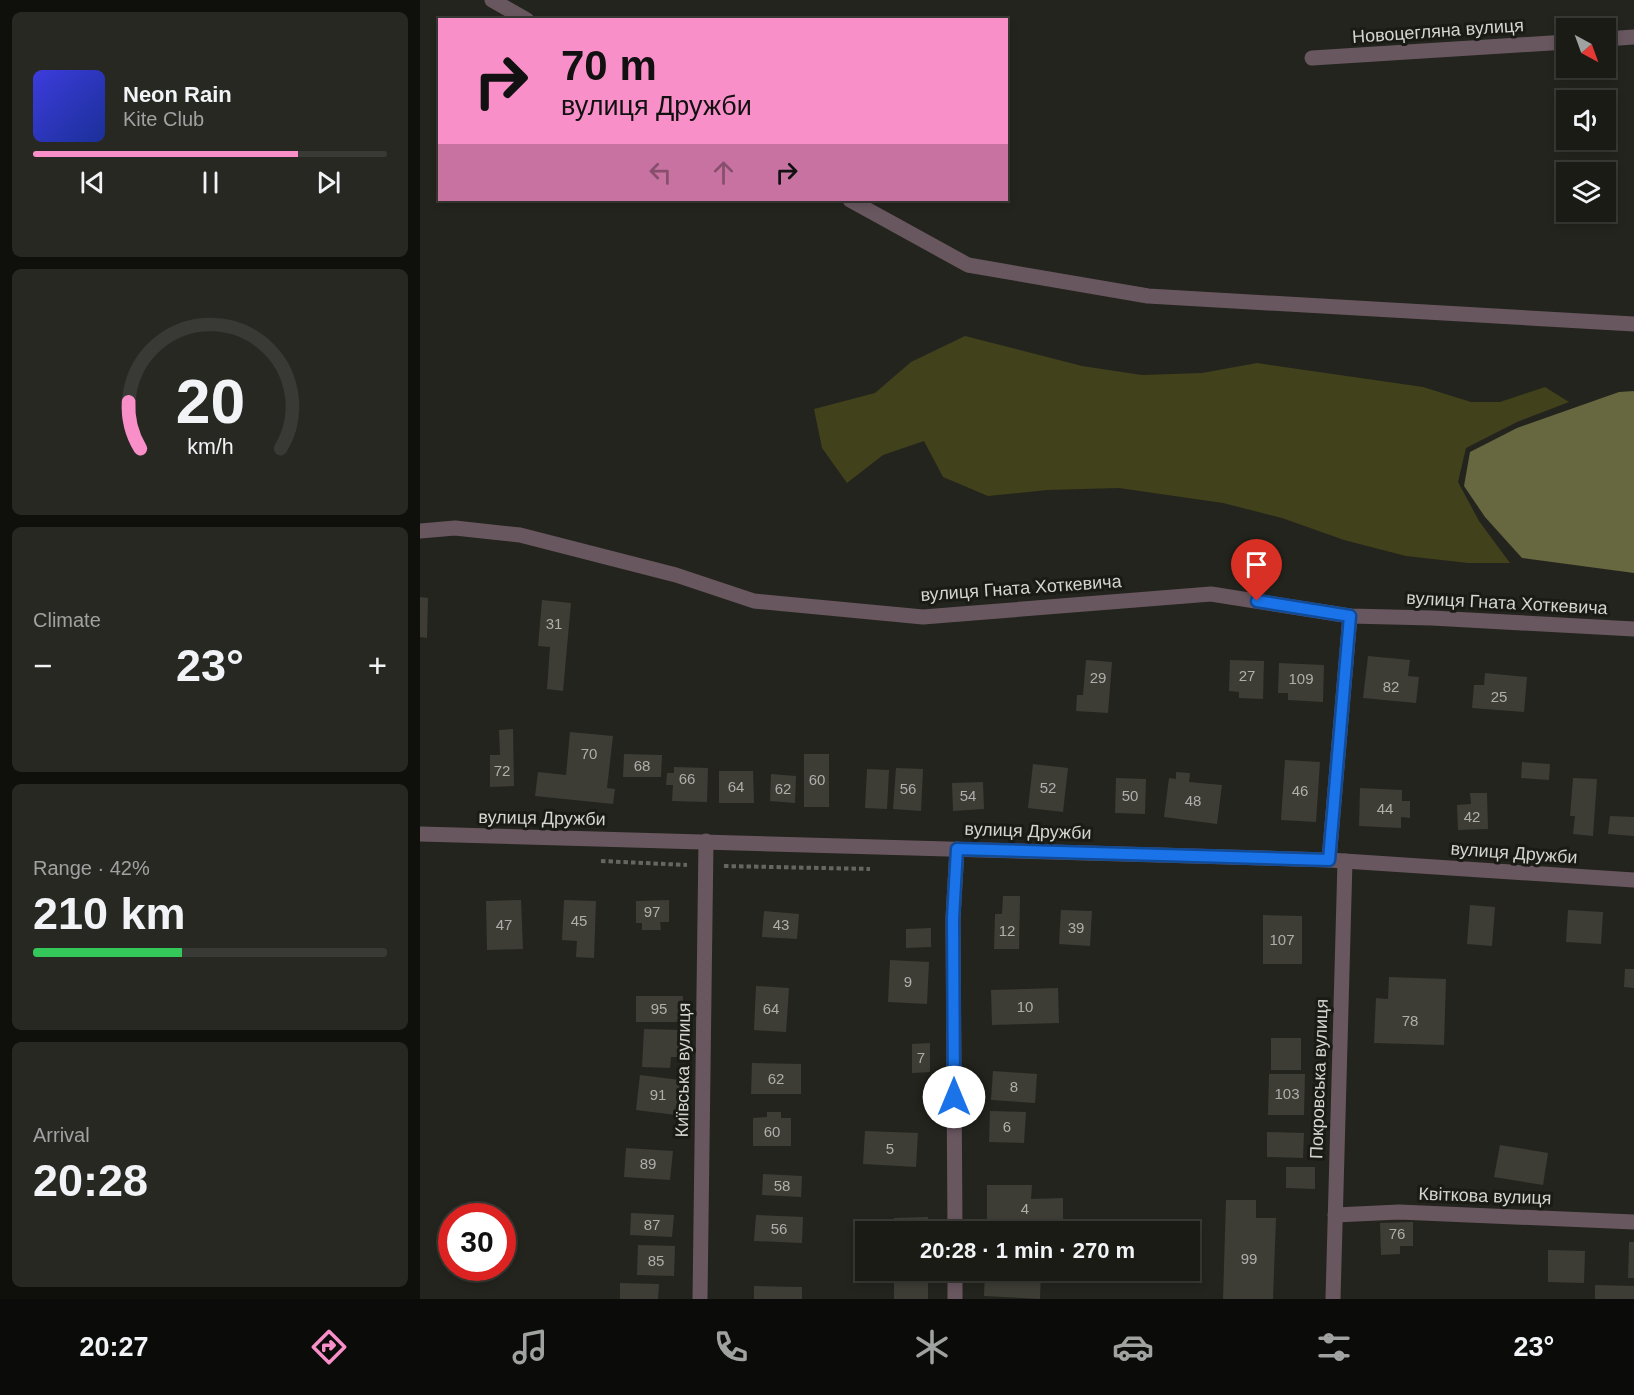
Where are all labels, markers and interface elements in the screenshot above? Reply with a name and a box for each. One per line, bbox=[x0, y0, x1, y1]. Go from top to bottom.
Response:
street label: Новоцегляна вулиця bbox=[1351, 15, 1525, 47]
north arrow bbox=[1556, 18, 1616, 78]
map controls bbox=[1556, 18, 1616, 222]
icon: right bbox=[462, 42, 540, 120]
text: 70 m bbox=[561, 42, 657, 89]
text: Neon Rain bbox=[123, 82, 232, 107]
button: sound bbox=[1556, 90, 1616, 150]
text: вулиця Дружби bbox=[561, 91, 752, 121]
text: Kite Club bbox=[123, 108, 204, 130]
icon: left bbox=[644, 156, 677, 189]
icon: ahead bbox=[707, 156, 740, 189]
icon: right bbox=[770, 156, 803, 189]
button: layers bbox=[1556, 162, 1616, 222]
icon: previous bbox=[76, 166, 109, 199]
icon: pause bbox=[194, 166, 227, 199]
icon: next bbox=[312, 166, 345, 199]
text: 20 bbox=[175, 367, 245, 436]
text: km/h bbox=[187, 436, 233, 460]
pin bbox=[1231, 539, 1282, 601]
icon: arrive bbox=[1240, 548, 1273, 581]
street label: вулиця Гната Хоткевича bbox=[920, 571, 1123, 605]
street label: вулиця Гната Хоткевича bbox=[1406, 588, 1609, 618]
text: Climate bbox=[33, 609, 101, 631]
house number: 31 bbox=[546, 615, 562, 632]
text: 23° bbox=[176, 640, 244, 691]
text: − bbox=[33, 647, 52, 684]
text: + bbox=[368, 647, 387, 684]
house number: 27 bbox=[1239, 667, 1255, 684]
house number: 29 bbox=[1090, 669, 1106, 686]
house number: 109 bbox=[1288, 670, 1314, 687]
house number: 82 bbox=[1383, 678, 1399, 695]
house number: 25 bbox=[1491, 688, 1507, 705]
house number: 70 bbox=[581, 745, 597, 762]
house number: 68 bbox=[634, 757, 650, 774]
house number: 72 bbox=[494, 762, 510, 779]
house number: 66 bbox=[679, 770, 695, 787]
house number: 60 bbox=[809, 771, 825, 788]
house number: 64 bbox=[728, 778, 744, 795]
house number: 52 bbox=[1040, 779, 1056, 796]
house number: 62 bbox=[775, 780, 791, 797]
house number: 56 bbox=[900, 780, 916, 797]
house number: 46 bbox=[1292, 782, 1308, 799]
house number: 54 bbox=[960, 787, 976, 804]
house number: 50 bbox=[1122, 787, 1138, 804]
house number: 48 bbox=[1185, 792, 1201, 809]
house number: 44 bbox=[1377, 800, 1393, 817]
street label: вулиця Дружби bbox=[478, 807, 606, 829]
house number: 42 bbox=[1464, 808, 1480, 825]
street label: вулиця Дружби bbox=[964, 819, 1092, 843]
street label: вулиця Дружби bbox=[1450, 839, 1578, 867]
text: Range · 42% bbox=[33, 857, 150, 879]
text: 210 km bbox=[33, 888, 186, 939]
house number: 97 bbox=[644, 903, 660, 920]
house number: 45 bbox=[571, 912, 587, 929]
house number: 47 bbox=[496, 916, 512, 933]
house number: 43 bbox=[773, 916, 789, 933]
house number: 39 bbox=[1068, 919, 1084, 936]
house number: 12 bbox=[999, 922, 1015, 939]
house number: 107 bbox=[1269, 931, 1295, 948]
house number: 9 bbox=[904, 973, 912, 990]
house number: 10 bbox=[1017, 998, 1033, 1015]
street label: Покровська вулиця bbox=[1306, 999, 1332, 1159]
house number: 95 bbox=[651, 1000, 667, 1017]
house number: 64 bbox=[763, 1000, 779, 1017]
street label: Київська вулиця bbox=[672, 1002, 694, 1138]
house number: 78 bbox=[1402, 1012, 1418, 1029]
house number: 7 bbox=[917, 1049, 925, 1066]
position arrow bbox=[922, 1065, 986, 1129]
house number: 62 bbox=[768, 1070, 784, 1087]
house number: 8 bbox=[1010, 1078, 1018, 1095]
house number: 103 bbox=[1274, 1085, 1300, 1102]
house number: 91 bbox=[650, 1086, 666, 1103]
house number: 6 bbox=[1003, 1118, 1011, 1135]
house number: 60 bbox=[764, 1123, 780, 1140]
text: Arrival bbox=[33, 1124, 90, 1146]
house number: 5 bbox=[886, 1140, 894, 1157]
text: 20:28 bbox=[33, 1155, 148, 1206]
house number: 89 bbox=[640, 1155, 656, 1172]
house number: 58 bbox=[774, 1177, 790, 1194]
street label: Квіткова вулиця bbox=[1418, 1184, 1552, 1208]
house number: 4 bbox=[1021, 1200, 1029, 1217]
speed limit sign: 30 bbox=[438, 1203, 516, 1281]
house number: 87 bbox=[644, 1216, 660, 1233]
house number: 56 bbox=[771, 1220, 787, 1237]
house number: 76 bbox=[1389, 1225, 1405, 1242]
text: 20:28 · 1 min · 270 m bbox=[920, 1238, 1135, 1263]
house number: 99 bbox=[1241, 1250, 1257, 1267]
house number: 85 bbox=[648, 1252, 664, 1269]
icon: directions bbox=[308, 1326, 350, 1368]
icon: music bbox=[509, 1326, 551, 1368]
icon: phone bbox=[710, 1326, 752, 1368]
icon: climate bbox=[911, 1326, 953, 1368]
icon: car bbox=[1112, 1326, 1154, 1368]
icon: filters bbox=[1313, 1326, 1355, 1368]
text: 20:27 bbox=[80, 1332, 149, 1362]
text: 23° bbox=[1514, 1332, 1554, 1362]

